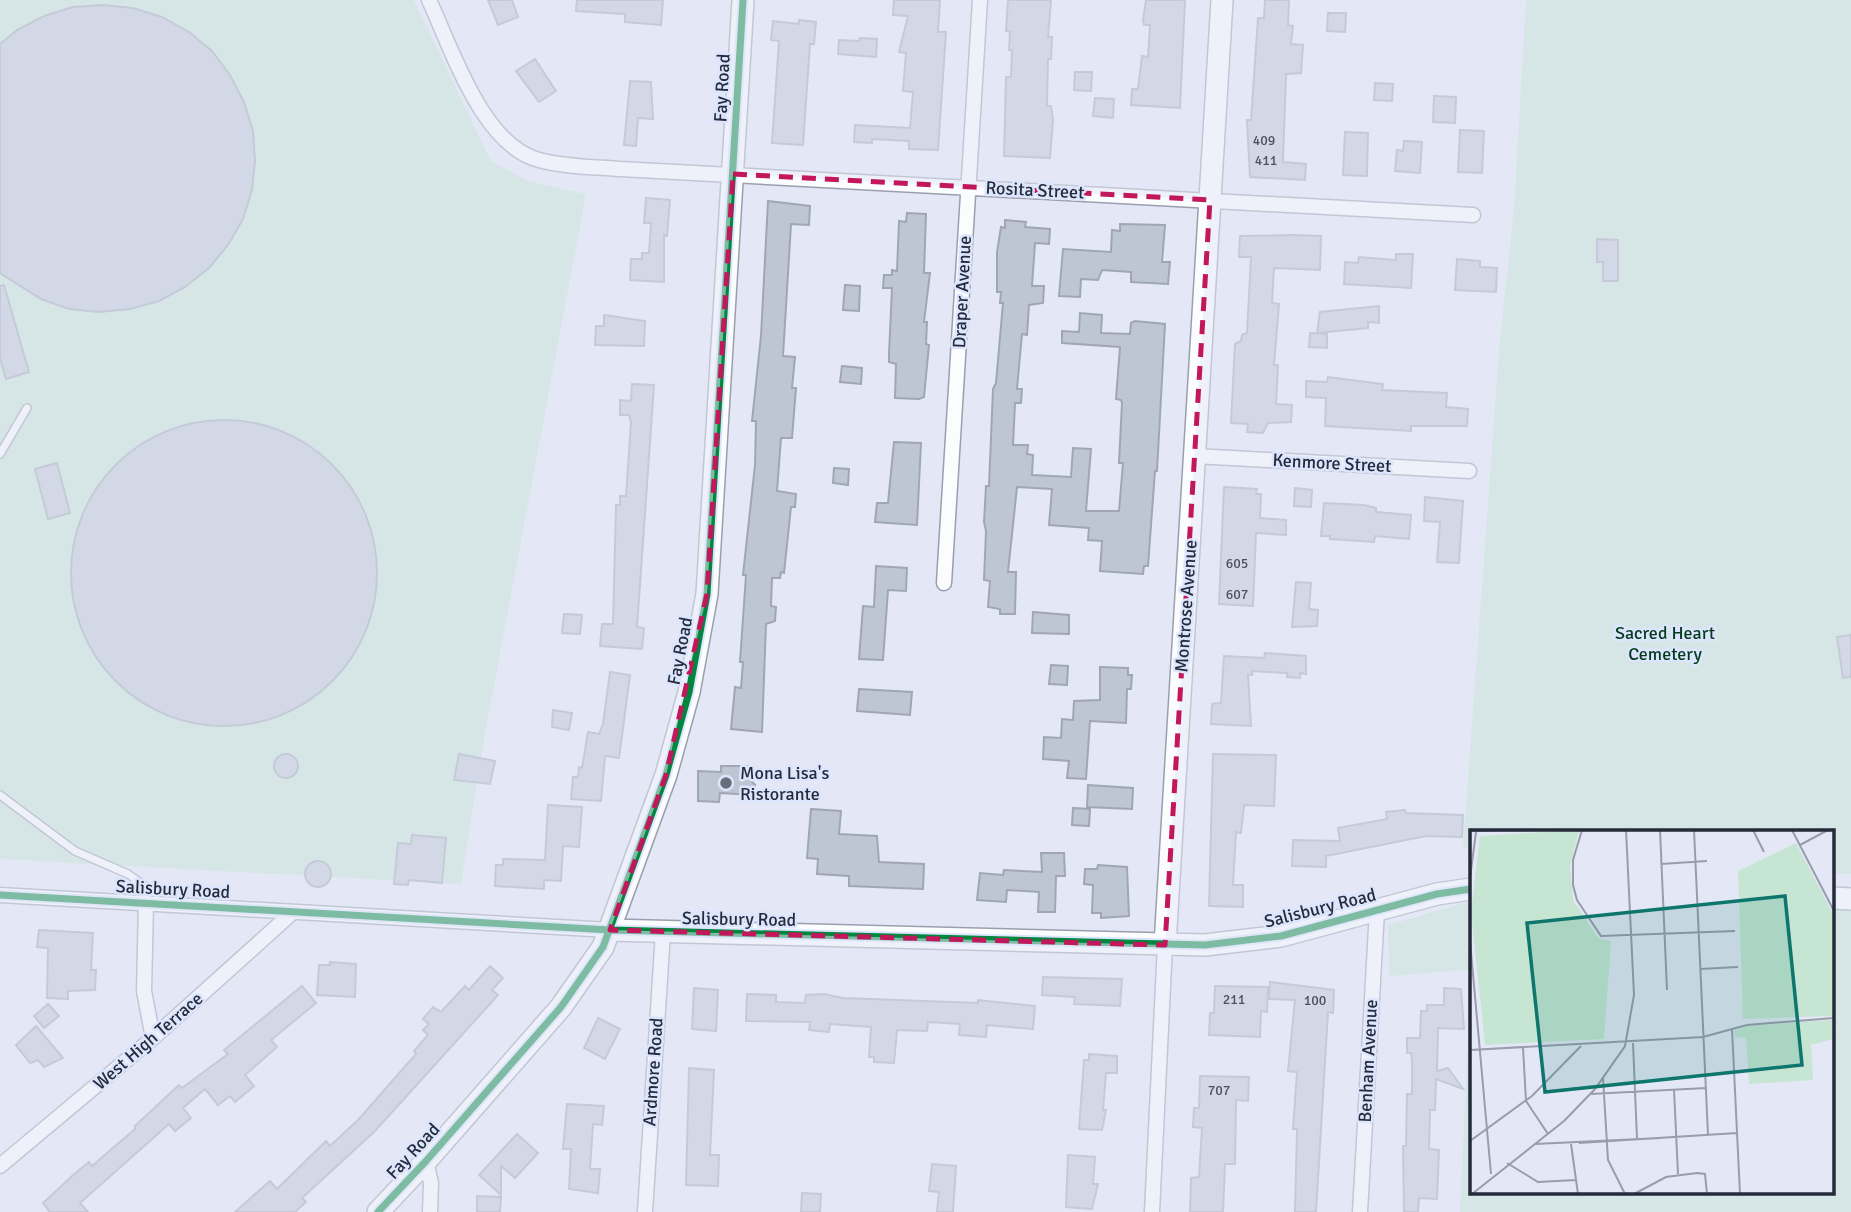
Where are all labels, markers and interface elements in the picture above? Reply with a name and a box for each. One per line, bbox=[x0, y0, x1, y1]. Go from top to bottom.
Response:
street label: Fay Road bbox=[709, 53, 735, 123]
house number: 409 bbox=[1253, 132, 1275, 149]
house number: 411 bbox=[1255, 152, 1277, 169]
street label: Rosita Street bbox=[985, 176, 1085, 204]
street label: Draper Avenue bbox=[948, 235, 976, 349]
street label: Kenmore Street bbox=[1272, 449, 1392, 477]
street label: Montrose Avenue bbox=[1170, 539, 1202, 673]
house number: 605 bbox=[1226, 555, 1248, 572]
house number: 607 bbox=[1226, 586, 1248, 603]
street label: Fay Road bbox=[663, 615, 697, 687]
park label: Sacred Heart Cemetery bbox=[1615, 622, 1715, 665]
place label: Mona Lisa's Ristorante bbox=[740, 762, 829, 805]
marker: Mona Lisa's Ristorante bbox=[718, 775, 734, 791]
inset map bbox=[1470, 830, 1834, 1194]
street label: Salisbury Road bbox=[115, 875, 231, 903]
street label: Salisbury Road bbox=[1262, 883, 1378, 933]
street label: Salisbury Road bbox=[682, 907, 796, 931]
street label: West High Terrace bbox=[89, 987, 207, 1095]
house number: 211 bbox=[1223, 991, 1245, 1008]
house number: 100 bbox=[1304, 992, 1326, 1009]
street label: Benham Avenue bbox=[1354, 999, 1382, 1123]
street label: Ardmore Road bbox=[638, 1017, 668, 1127]
house number: 707 bbox=[1208, 1082, 1230, 1099]
street label: Fay Road bbox=[382, 1118, 444, 1184]

